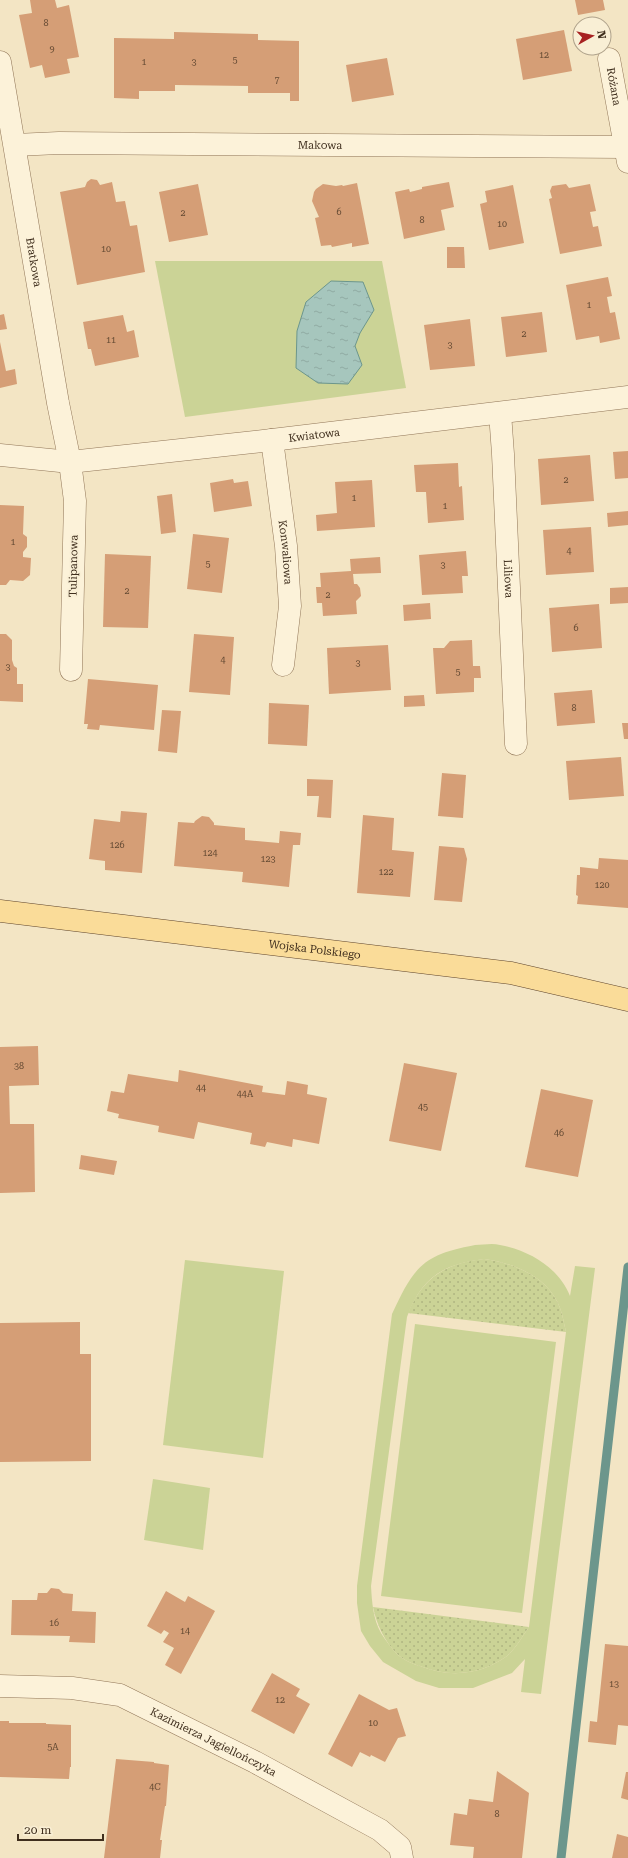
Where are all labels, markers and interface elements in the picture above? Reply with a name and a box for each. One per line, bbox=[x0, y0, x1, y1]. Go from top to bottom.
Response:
north arrow bbox=[572, 16, 612, 56]
house number: 8 bbox=[43, 18, 49, 28]
text: N bbox=[594, 30, 609, 40]
house number: 9 bbox=[49, 44, 55, 54]
house number: 12 bbox=[539, 50, 549, 60]
house number: 5 bbox=[232, 55, 238, 65]
house number: 1 bbox=[141, 57, 147, 67]
house number: 3 bbox=[191, 57, 197, 67]
street label: Różana bbox=[604, 67, 623, 107]
house number: 7 bbox=[274, 75, 280, 85]
street label: Makowa bbox=[298, 139, 342, 152]
house number: 6 bbox=[336, 207, 342, 217]
house number: 2 bbox=[180, 208, 186, 218]
house number: 8 bbox=[419, 215, 425, 225]
house number: 10 bbox=[497, 219, 507, 229]
street label: Bratkowa bbox=[23, 237, 44, 288]
house number: 10 bbox=[101, 244, 111, 254]
house number: 1 bbox=[586, 300, 592, 310]
house number: 2 bbox=[521, 329, 527, 339]
house number: 11 bbox=[106, 335, 116, 345]
house number: 3 bbox=[447, 340, 453, 350]
street label: Kwiatowa bbox=[288, 426, 341, 445]
house number: 2 bbox=[563, 475, 569, 485]
house number: 1 bbox=[351, 493, 357, 503]
house number: 1 bbox=[442, 501, 448, 511]
street label: Konwaliowa bbox=[276, 519, 295, 585]
street label: Tulipanowa bbox=[66, 535, 81, 597]
house number: 1 bbox=[10, 537, 16, 547]
house number: 4 bbox=[566, 546, 572, 556]
house number: 5 bbox=[205, 559, 211, 569]
street label: Liliowa bbox=[501, 559, 515, 598]
house number: 3 bbox=[440, 560, 446, 570]
house number: 2 bbox=[124, 586, 130, 596]
house number: 2 bbox=[325, 590, 331, 600]
house number: 6 bbox=[573, 623, 579, 633]
house number: 4 bbox=[220, 655, 226, 665]
house number: 3 bbox=[355, 658, 361, 668]
house number: 3 bbox=[5, 662, 11, 672]
house number: 5 bbox=[455, 667, 461, 677]
house number: 8 bbox=[571, 703, 577, 713]
house number: 126 bbox=[109, 840, 125, 850]
house number: 124 bbox=[202, 848, 218, 858]
house number: 123 bbox=[260, 854, 276, 864]
house number: 122 bbox=[378, 867, 394, 877]
house number: 120 bbox=[594, 880, 610, 890]
street label: Wojska Polskiego bbox=[268, 938, 362, 962]
house number: 38 bbox=[14, 1061, 24, 1071]
house number: 44 bbox=[196, 1083, 206, 1093]
house number: 44A bbox=[237, 1089, 254, 1099]
house number: 45 bbox=[418, 1102, 428, 1112]
house number: 46 bbox=[554, 1128, 564, 1138]
house number: 16 bbox=[49, 1618, 59, 1628]
house number: 14 bbox=[180, 1626, 190, 1636]
house number: 13 bbox=[609, 1679, 619, 1689]
house number: 12 bbox=[275, 1695, 285, 1705]
street label: Kazimierza Jagiellończyka bbox=[148, 1705, 278, 1779]
house number: 10 bbox=[368, 1718, 378, 1728]
house number: 5A bbox=[47, 1742, 59, 1752]
house number: 4C bbox=[149, 1782, 161, 1792]
house number: 8 bbox=[494, 1809, 500, 1819]
scale bar bbox=[18, 1816, 103, 1842]
text: 20 m bbox=[24, 1823, 51, 1837]

